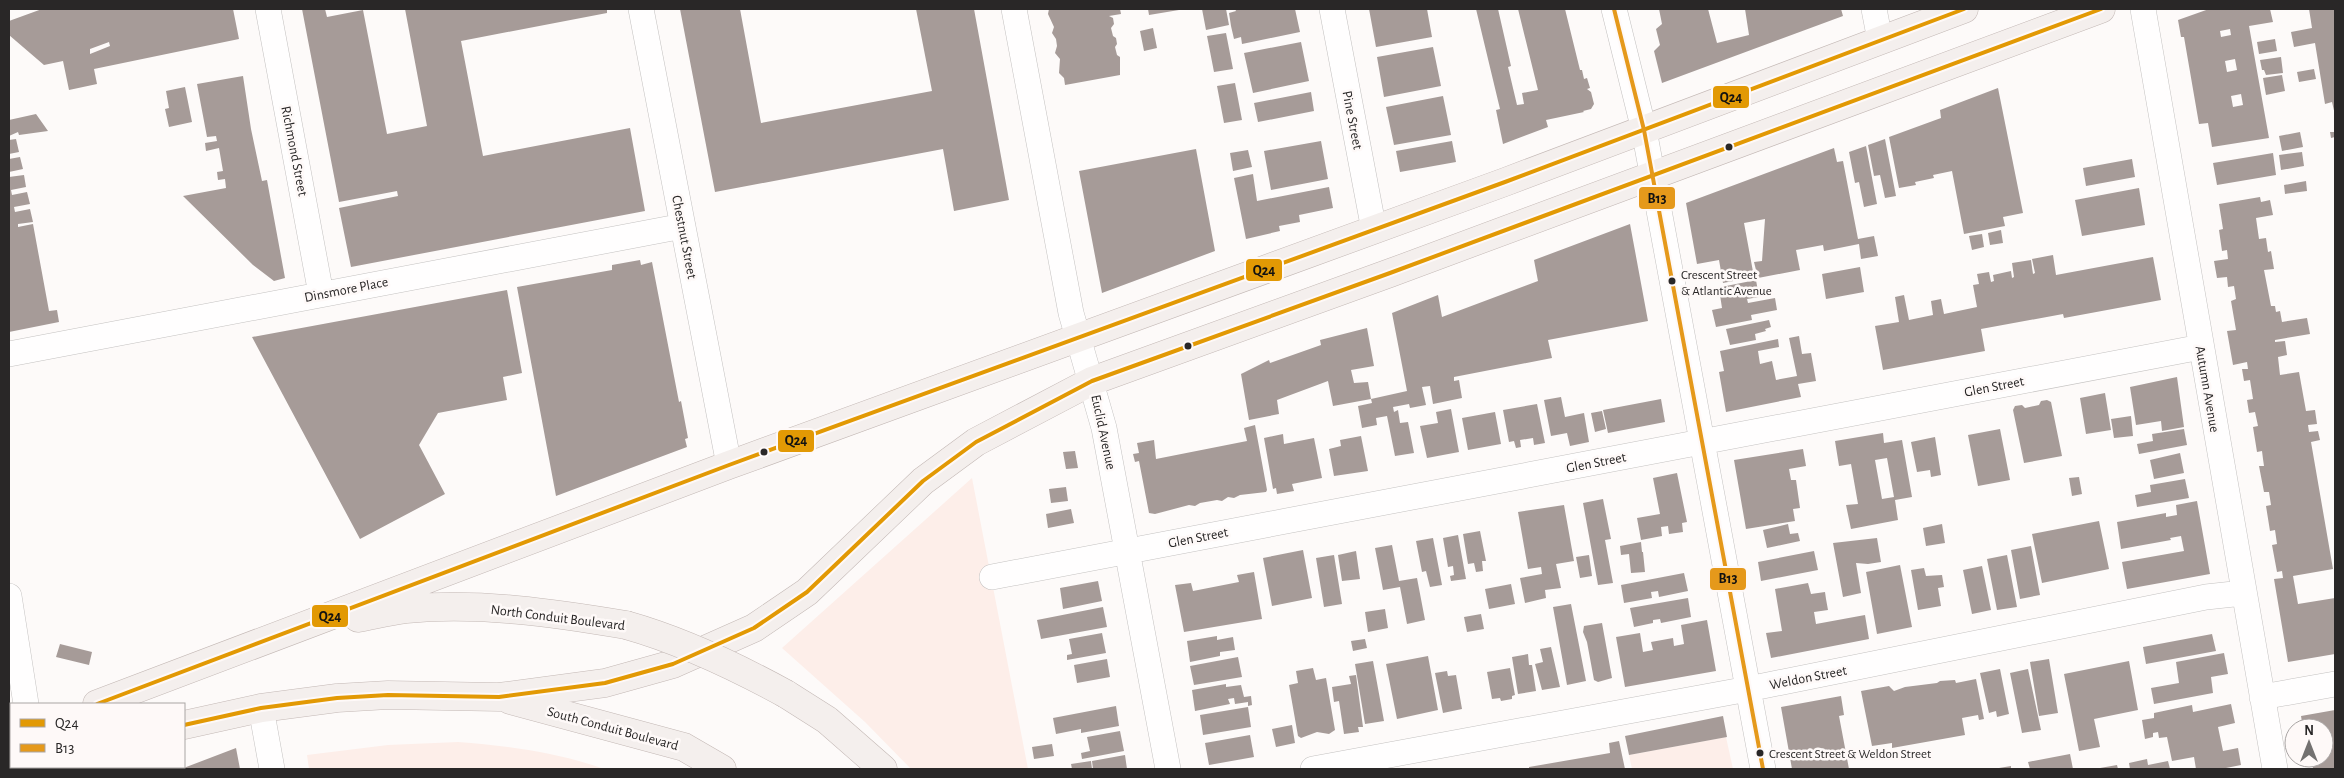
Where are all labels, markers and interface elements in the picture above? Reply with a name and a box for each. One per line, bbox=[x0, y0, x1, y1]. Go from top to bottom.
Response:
line badge: Q24 bbox=[1712, 85, 1750, 109]
street label: Pine Street bbox=[1339, 90, 1365, 151]
text: Q24 bbox=[1720, 91, 1742, 105]
street label: Richmond Street bbox=[278, 105, 310, 198]
unlabelled marker bbox=[1724, 142, 1734, 152]
line badge: B13 bbox=[1638, 186, 1676, 210]
text: B13 bbox=[1647, 192, 1667, 206]
street label: Chestnut Street bbox=[669, 194, 699, 281]
line badge: Q24 bbox=[1245, 258, 1283, 282]
text: Q24 bbox=[1253, 264, 1275, 278]
place label: Crescent Street & Atlantic Avenue bbox=[1681, 269, 1772, 298]
street label: Dinsmore Place bbox=[303, 275, 389, 305]
marker: Crescent Street & Atlantic Avenue bbox=[1667, 276, 1677, 286]
unlabelled marker bbox=[1183, 341, 1193, 351]
street label: Autumn Avenue bbox=[2192, 345, 2222, 434]
street label: Glen Street bbox=[1963, 374, 2026, 400]
street label: Euclid Avenue bbox=[1088, 393, 1118, 471]
line badge: Q24 bbox=[777, 429, 815, 453]
text: Q24 bbox=[785, 434, 807, 448]
unlabelled marker bbox=[759, 447, 769, 457]
street label: Glen Street bbox=[1565, 450, 1628, 476]
street label: Glen Street bbox=[1167, 525, 1230, 551]
line badge: B13 bbox=[1709, 567, 1747, 591]
text: B13 bbox=[1718, 572, 1738, 586]
street label: North Conduit Boulevard bbox=[490, 603, 626, 633]
line badge: Q24 bbox=[311, 604, 349, 628]
text: Q24 bbox=[319, 610, 341, 624]
street label: Weldon Street bbox=[1768, 664, 1848, 692]
legend bbox=[10, 703, 185, 768]
street label: South Conduit Boulevard bbox=[546, 705, 680, 753]
text: Q24 bbox=[55, 716, 79, 731]
north arrow bbox=[2284, 718, 2334, 768]
text: N bbox=[2304, 724, 2314, 738]
text: B13 bbox=[55, 741, 74, 756]
marker: Crescent Street & Weldon Street bbox=[1755, 748, 1765, 758]
place label: Crescent Street & Weldon Street bbox=[1769, 748, 1931, 761]

